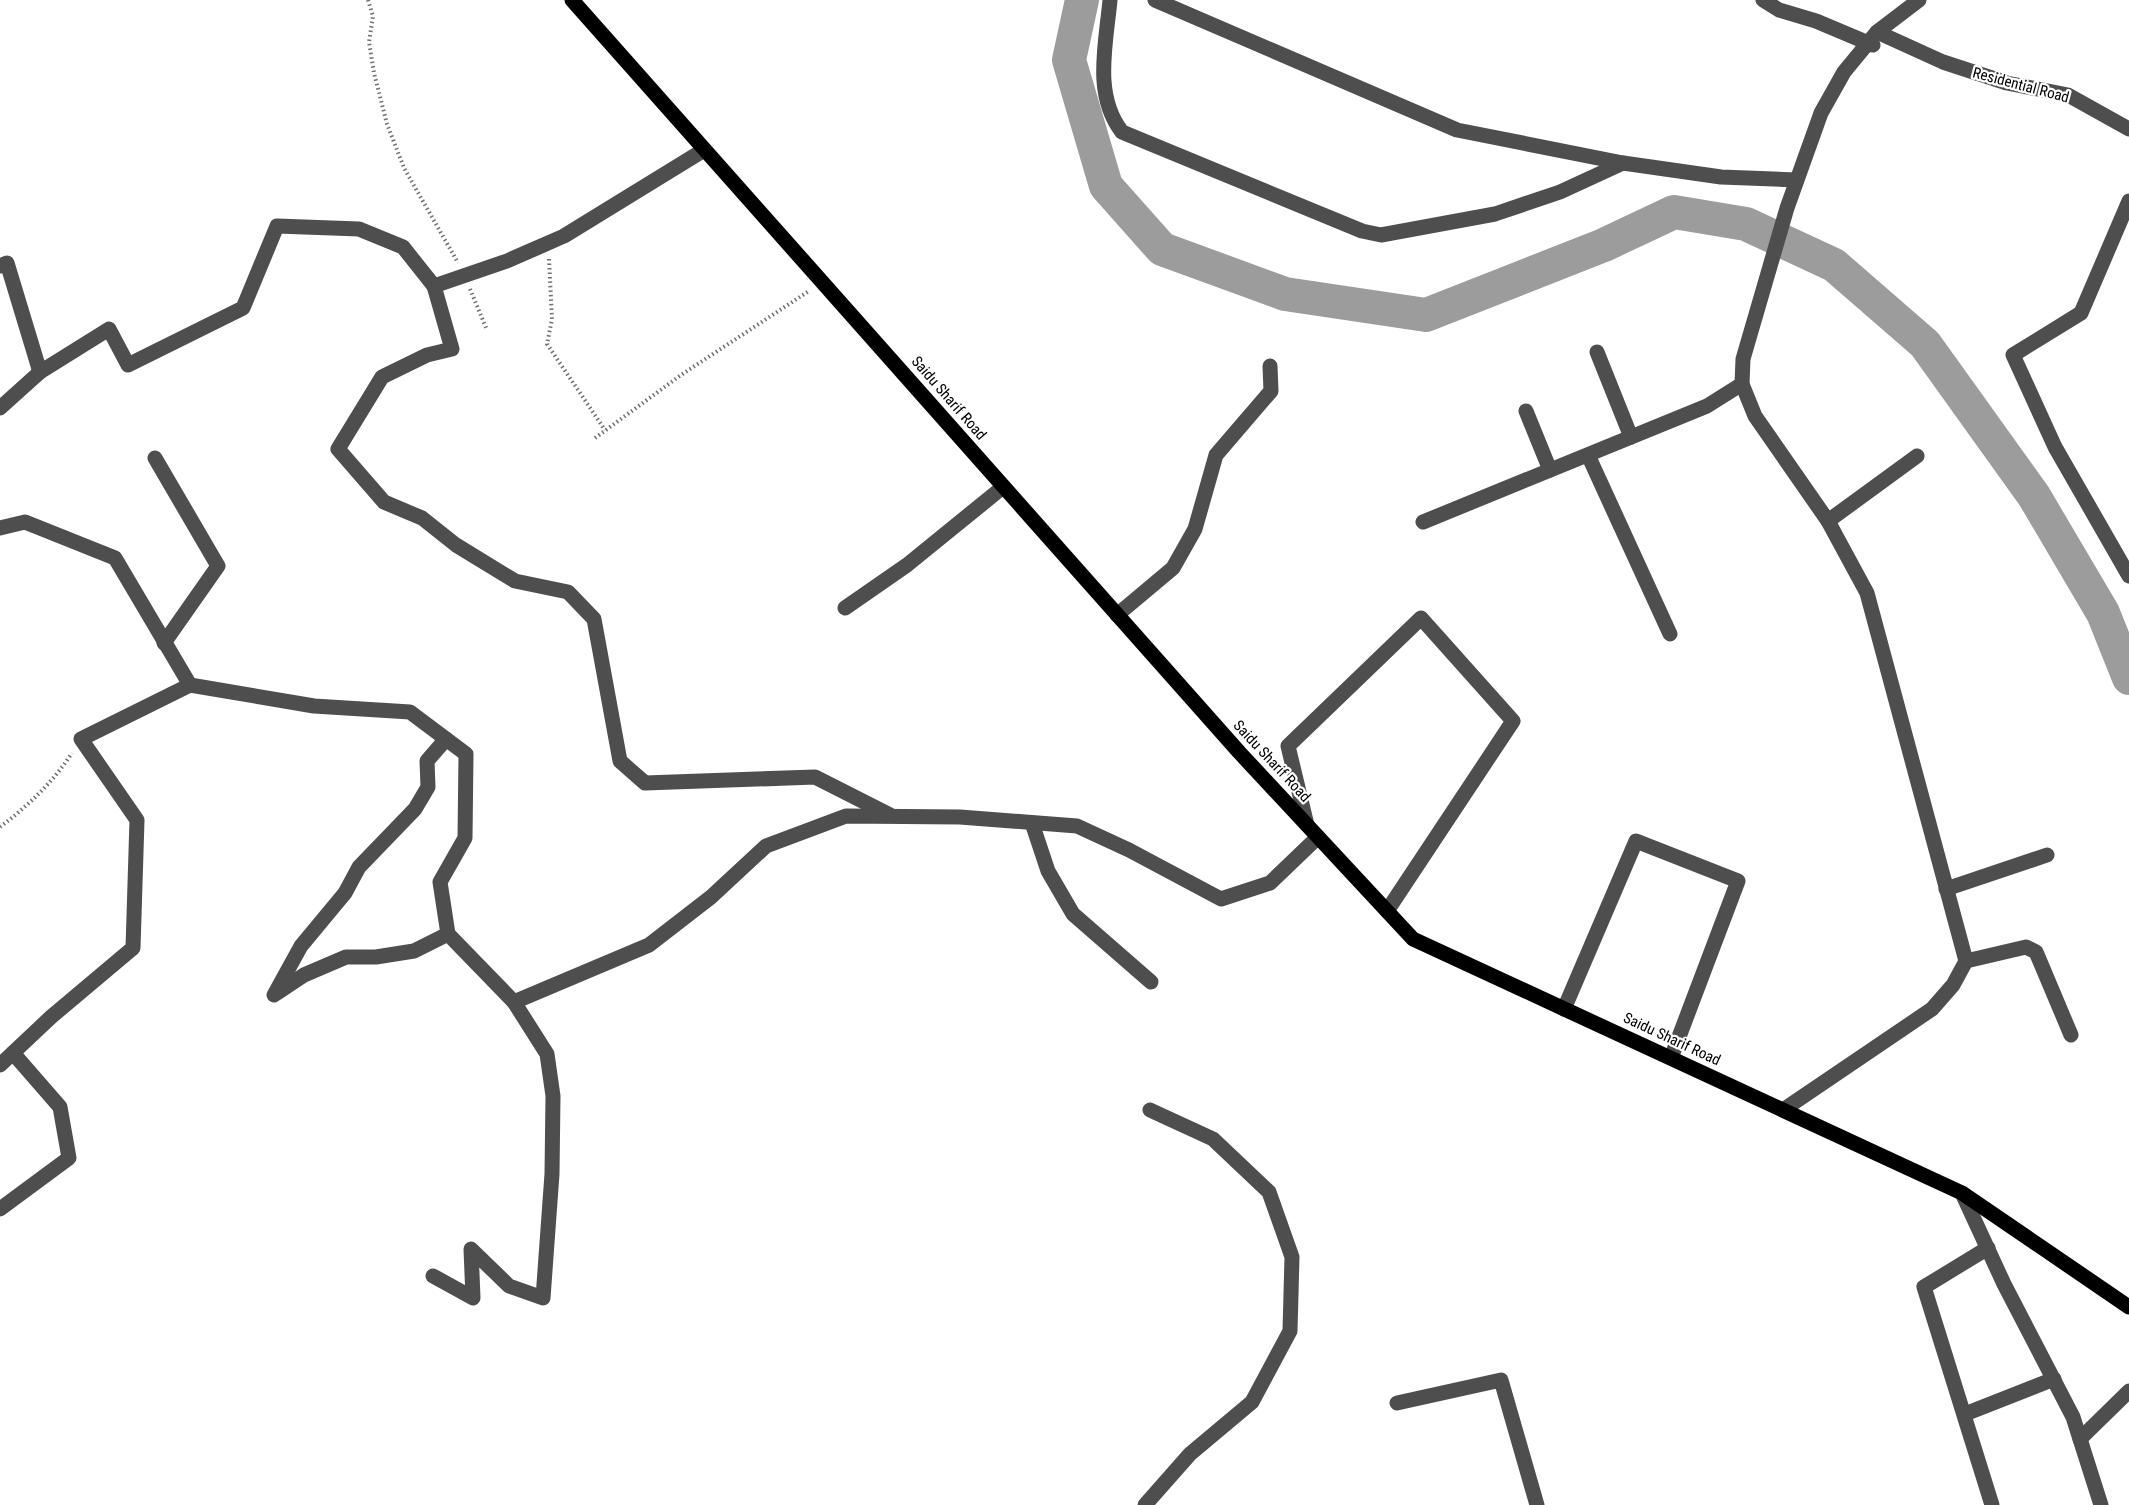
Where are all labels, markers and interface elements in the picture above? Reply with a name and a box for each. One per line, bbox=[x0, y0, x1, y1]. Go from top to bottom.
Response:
street label: Residential Road bbox=[1971, 63, 2071, 107]
street label: Saidu Sharif Road bbox=[908, 352, 990, 444]
street label: Saidu Sharif Road bbox=[1230, 716, 1314, 806]
street label: Saidu Sharif Road bbox=[1621, 1009, 1723, 1069]

